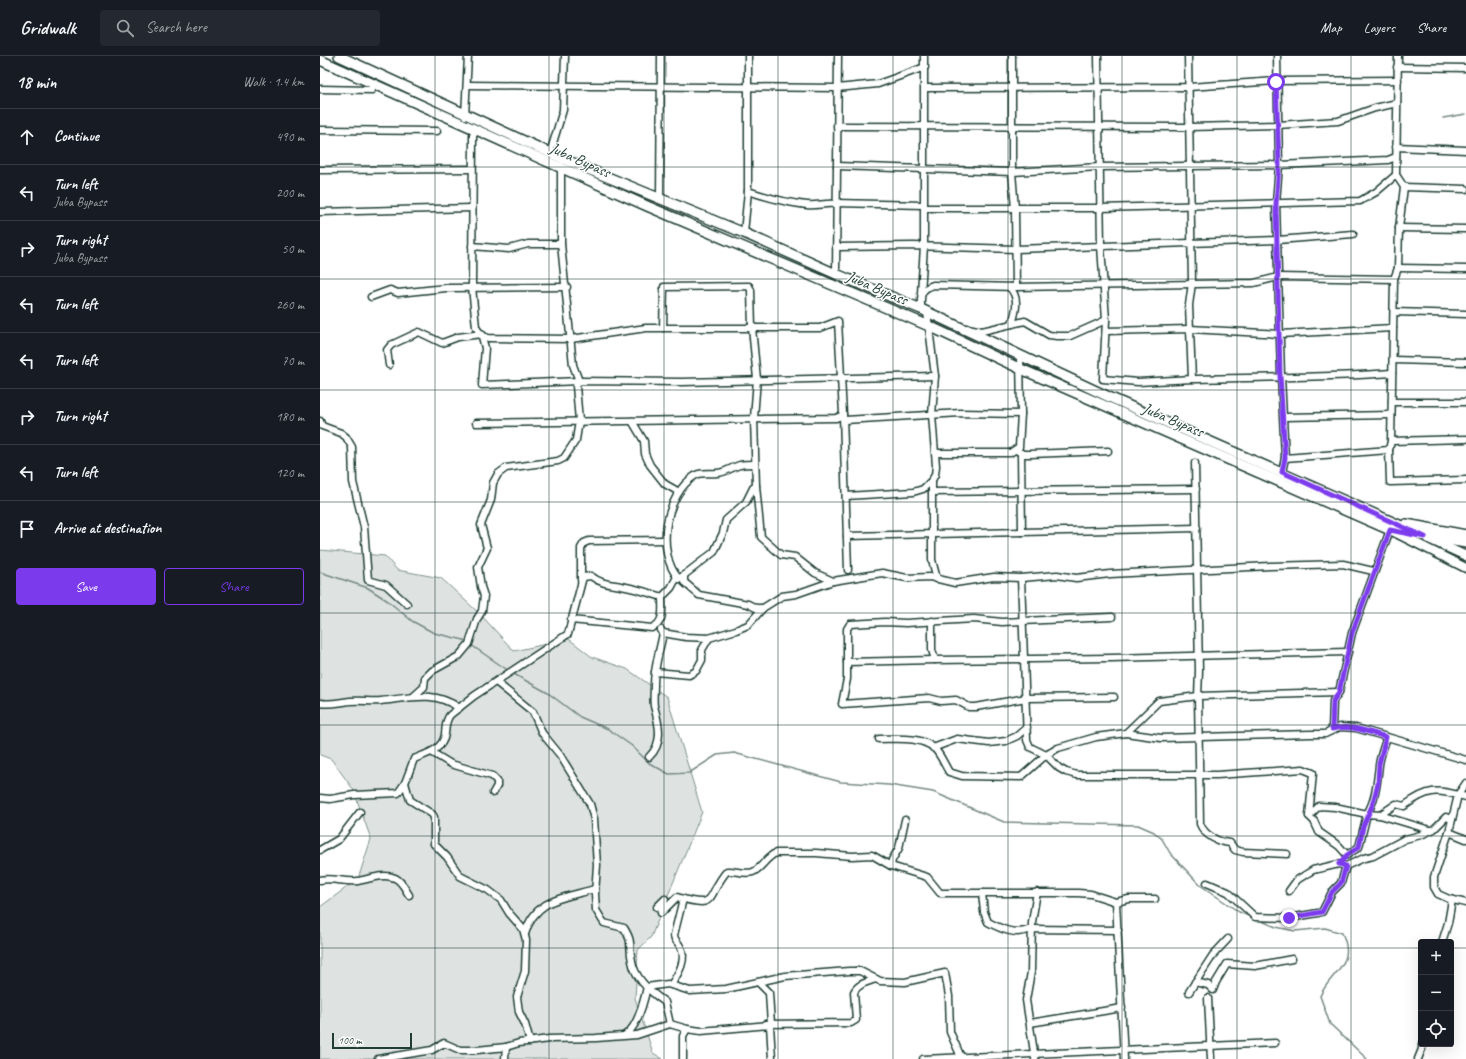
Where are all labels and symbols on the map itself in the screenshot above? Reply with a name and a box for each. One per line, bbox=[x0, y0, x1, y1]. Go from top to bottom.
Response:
route start bbox=[1267, 73, 1285, 91]
street label: Juba Bypass bbox=[545, 137, 615, 183]
street label: Juba Bypass bbox=[842, 266, 912, 310]
street label: Juba Bypass bbox=[1138, 398, 1208, 442]
route end bbox=[1280, 909, 1298, 927]
scale bar bbox=[332, 1031, 412, 1050]

